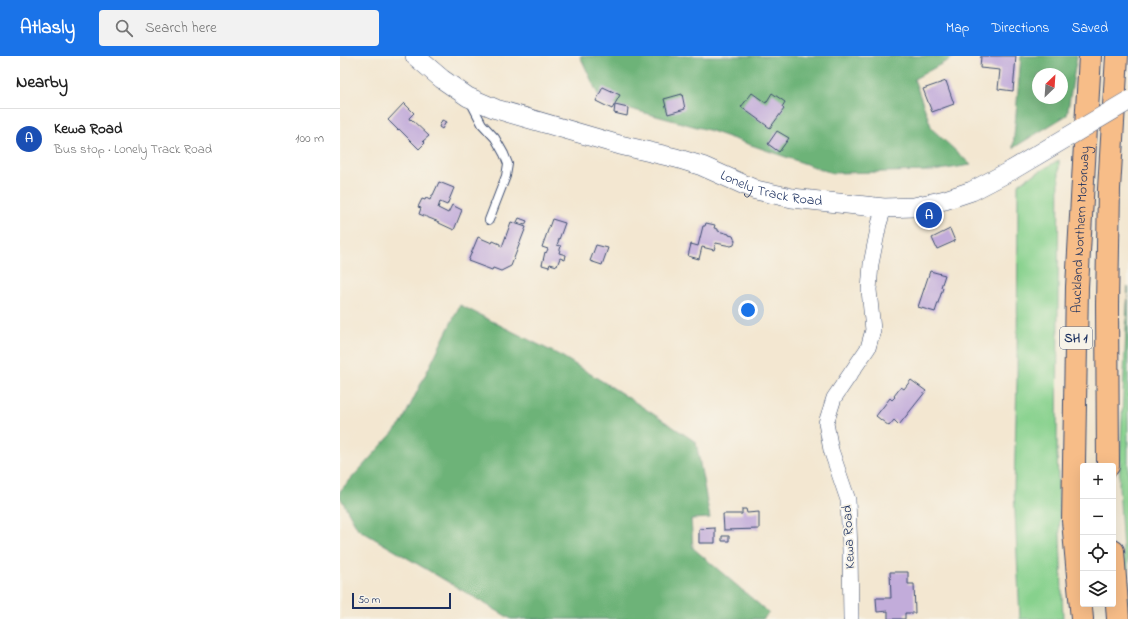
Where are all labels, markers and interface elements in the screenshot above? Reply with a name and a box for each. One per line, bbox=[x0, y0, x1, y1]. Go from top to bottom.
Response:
search box bbox=[99, 10, 379, 46]
text: Atlasly bbox=[20, 15, 75, 42]
icon: search bbox=[113, 17, 135, 39]
text: Search here bbox=[145, 17, 217, 39]
text: Map bbox=[946, 18, 969, 39]
text: Directions bbox=[991, 18, 1049, 39]
text: Saved bbox=[1071, 18, 1108, 39]
north arrow bbox=[1032, 68, 1068, 104]
text: Nearby bbox=[16, 70, 68, 95]
text: Kewa Road bbox=[54, 118, 122, 140]
text: A bbox=[25, 129, 33, 148]
text: 100 m bbox=[295, 129, 324, 148]
text: Bus stop · Lonely Track Road bbox=[54, 140, 212, 159]
street label: Auckland Northern Motorway bbox=[1066, 145, 1096, 313]
street label: Lonely Track Road bbox=[717, 165, 824, 212]
pin: A bbox=[916, 200, 942, 230]
your location bbox=[738, 300, 758, 320]
road number: SH 1 bbox=[1060, 327, 1092, 349]
map controls bbox=[1080, 463, 1116, 607]
button: + bbox=[1080, 463, 1116, 499]
button: − bbox=[1080, 499, 1116, 535]
street label: Kewa Road bbox=[837, 504, 861, 569]
button: locate bbox=[1080, 535, 1116, 571]
button: layers bbox=[1080, 571, 1116, 607]
scale bar bbox=[352, 591, 451, 610]
text: 50 m bbox=[358, 592, 380, 608]

